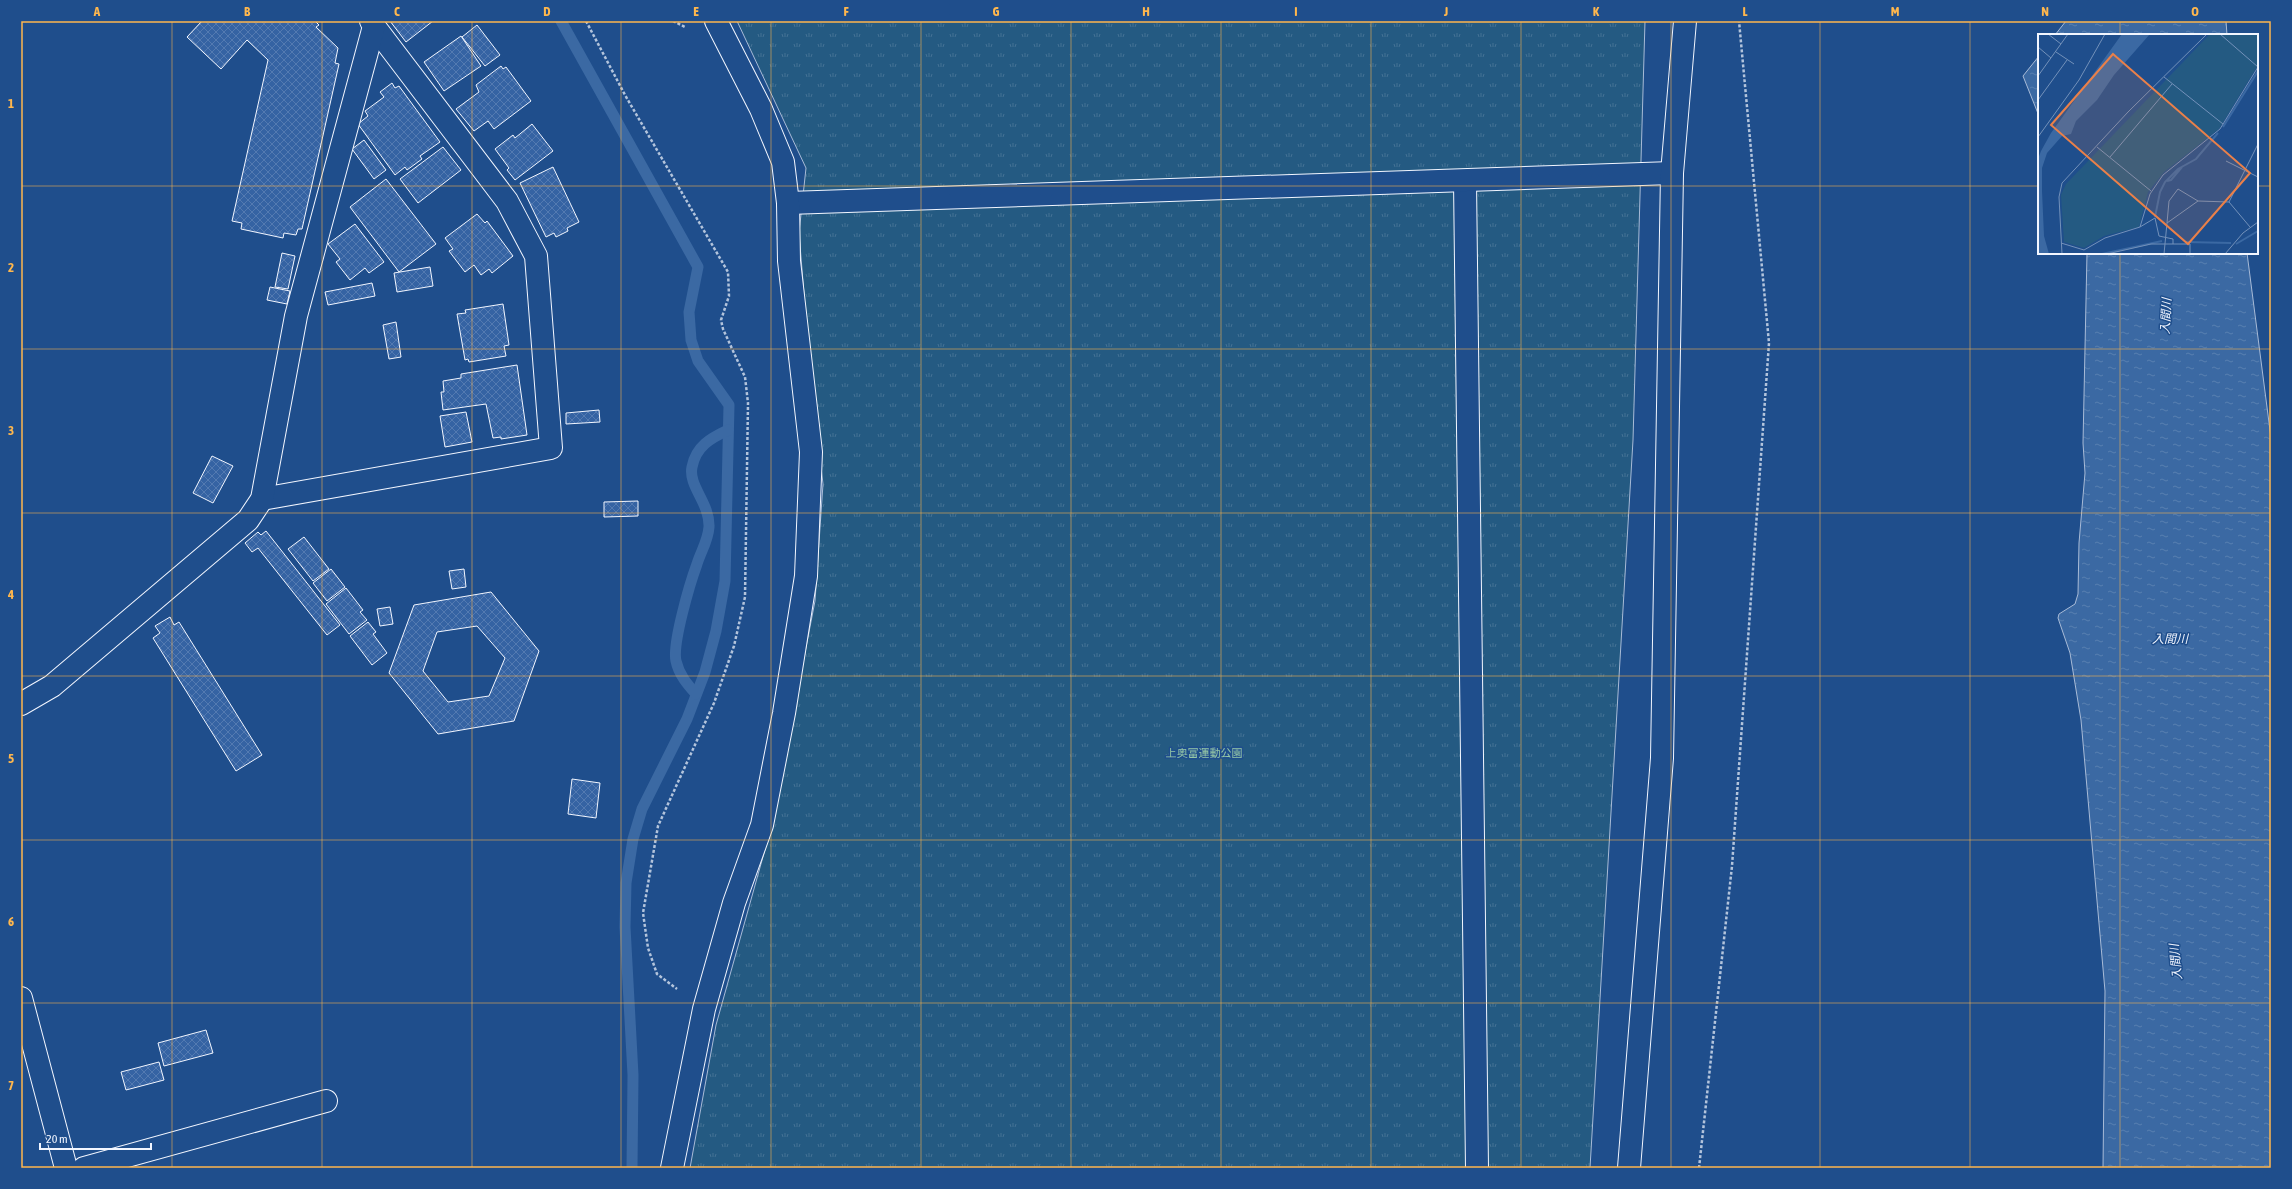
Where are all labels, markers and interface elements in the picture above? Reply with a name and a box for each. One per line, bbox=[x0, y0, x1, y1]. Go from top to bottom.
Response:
text: A bbox=[93, 4, 101, 19]
text: B bbox=[244, 4, 251, 19]
text: C bbox=[394, 4, 400, 19]
text: D bbox=[543, 4, 551, 19]
text: E bbox=[693, 4, 699, 19]
text: F bbox=[843, 4, 849, 19]
text: G bbox=[993, 4, 1000, 19]
text: H bbox=[1142, 4, 1150, 19]
text: I bbox=[1294, 4, 1298, 19]
text: J bbox=[1443, 4, 1448, 19]
text: K bbox=[1593, 4, 1600, 19]
text: L bbox=[1742, 4, 1748, 19]
text: M bbox=[1891, 4, 1900, 19]
text: N bbox=[2041, 4, 2049, 19]
text: O bbox=[2191, 4, 2199, 19]
inset map bbox=[2038, 34, 2258, 254]
text: 1 bbox=[8, 96, 14, 111]
text: 2 bbox=[8, 260, 14, 275]
water label: 入間川 bbox=[2158, 296, 2174, 334]
text: 3 bbox=[8, 423, 14, 438]
text: 4 bbox=[7, 587, 14, 602]
water label: 入間川 bbox=[2152, 632, 2190, 646]
park label: 上奥富運動公園 bbox=[1166, 747, 1243, 759]
text: 5 bbox=[8, 751, 14, 766]
text: 6 bbox=[8, 914, 14, 929]
water label: 入間川 bbox=[2167, 941, 2185, 981]
text: 7 bbox=[8, 1078, 14, 1093]
scale bar bbox=[40, 1125, 151, 1151]
text: 20 m bbox=[46, 1132, 68, 1146]

